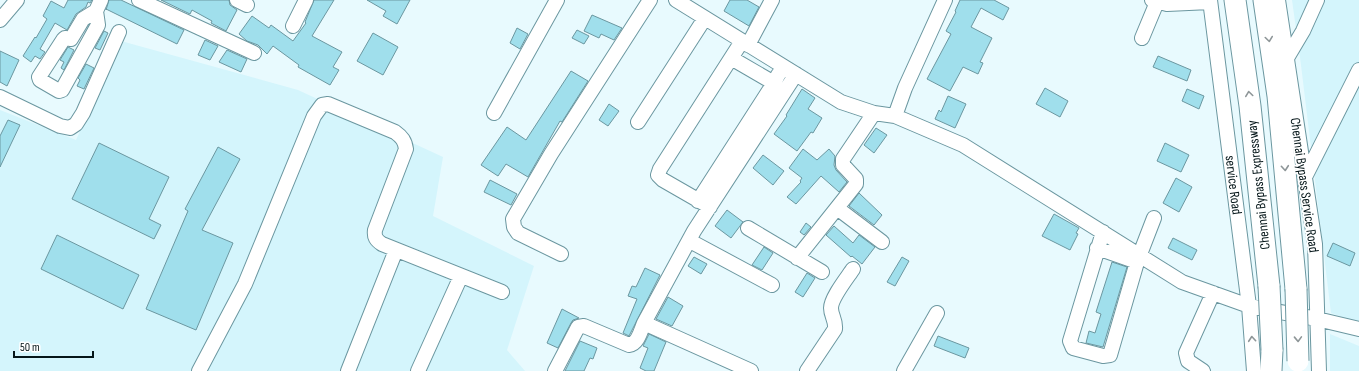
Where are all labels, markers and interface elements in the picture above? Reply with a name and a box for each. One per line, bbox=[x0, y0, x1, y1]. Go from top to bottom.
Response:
one-way arrow bbox=[1264, 35, 1273, 42]
one-way arrow bbox=[1244, 91, 1253, 97]
street label: Chennai Bypass Service Road bbox=[1287, 117, 1322, 254]
street label: Chennai Bypass Expressway bbox=[1243, 119, 1274, 250]
street label: service Road bbox=[1221, 154, 1246, 216]
one-way arrow bbox=[1280, 165, 1289, 171]
scale bar bbox=[14, 333, 93, 359]
one-way arrow bbox=[1247, 336, 1256, 342]
one-way arrow bbox=[1294, 336, 1302, 342]
text: 50 m bbox=[20, 340, 40, 355]

